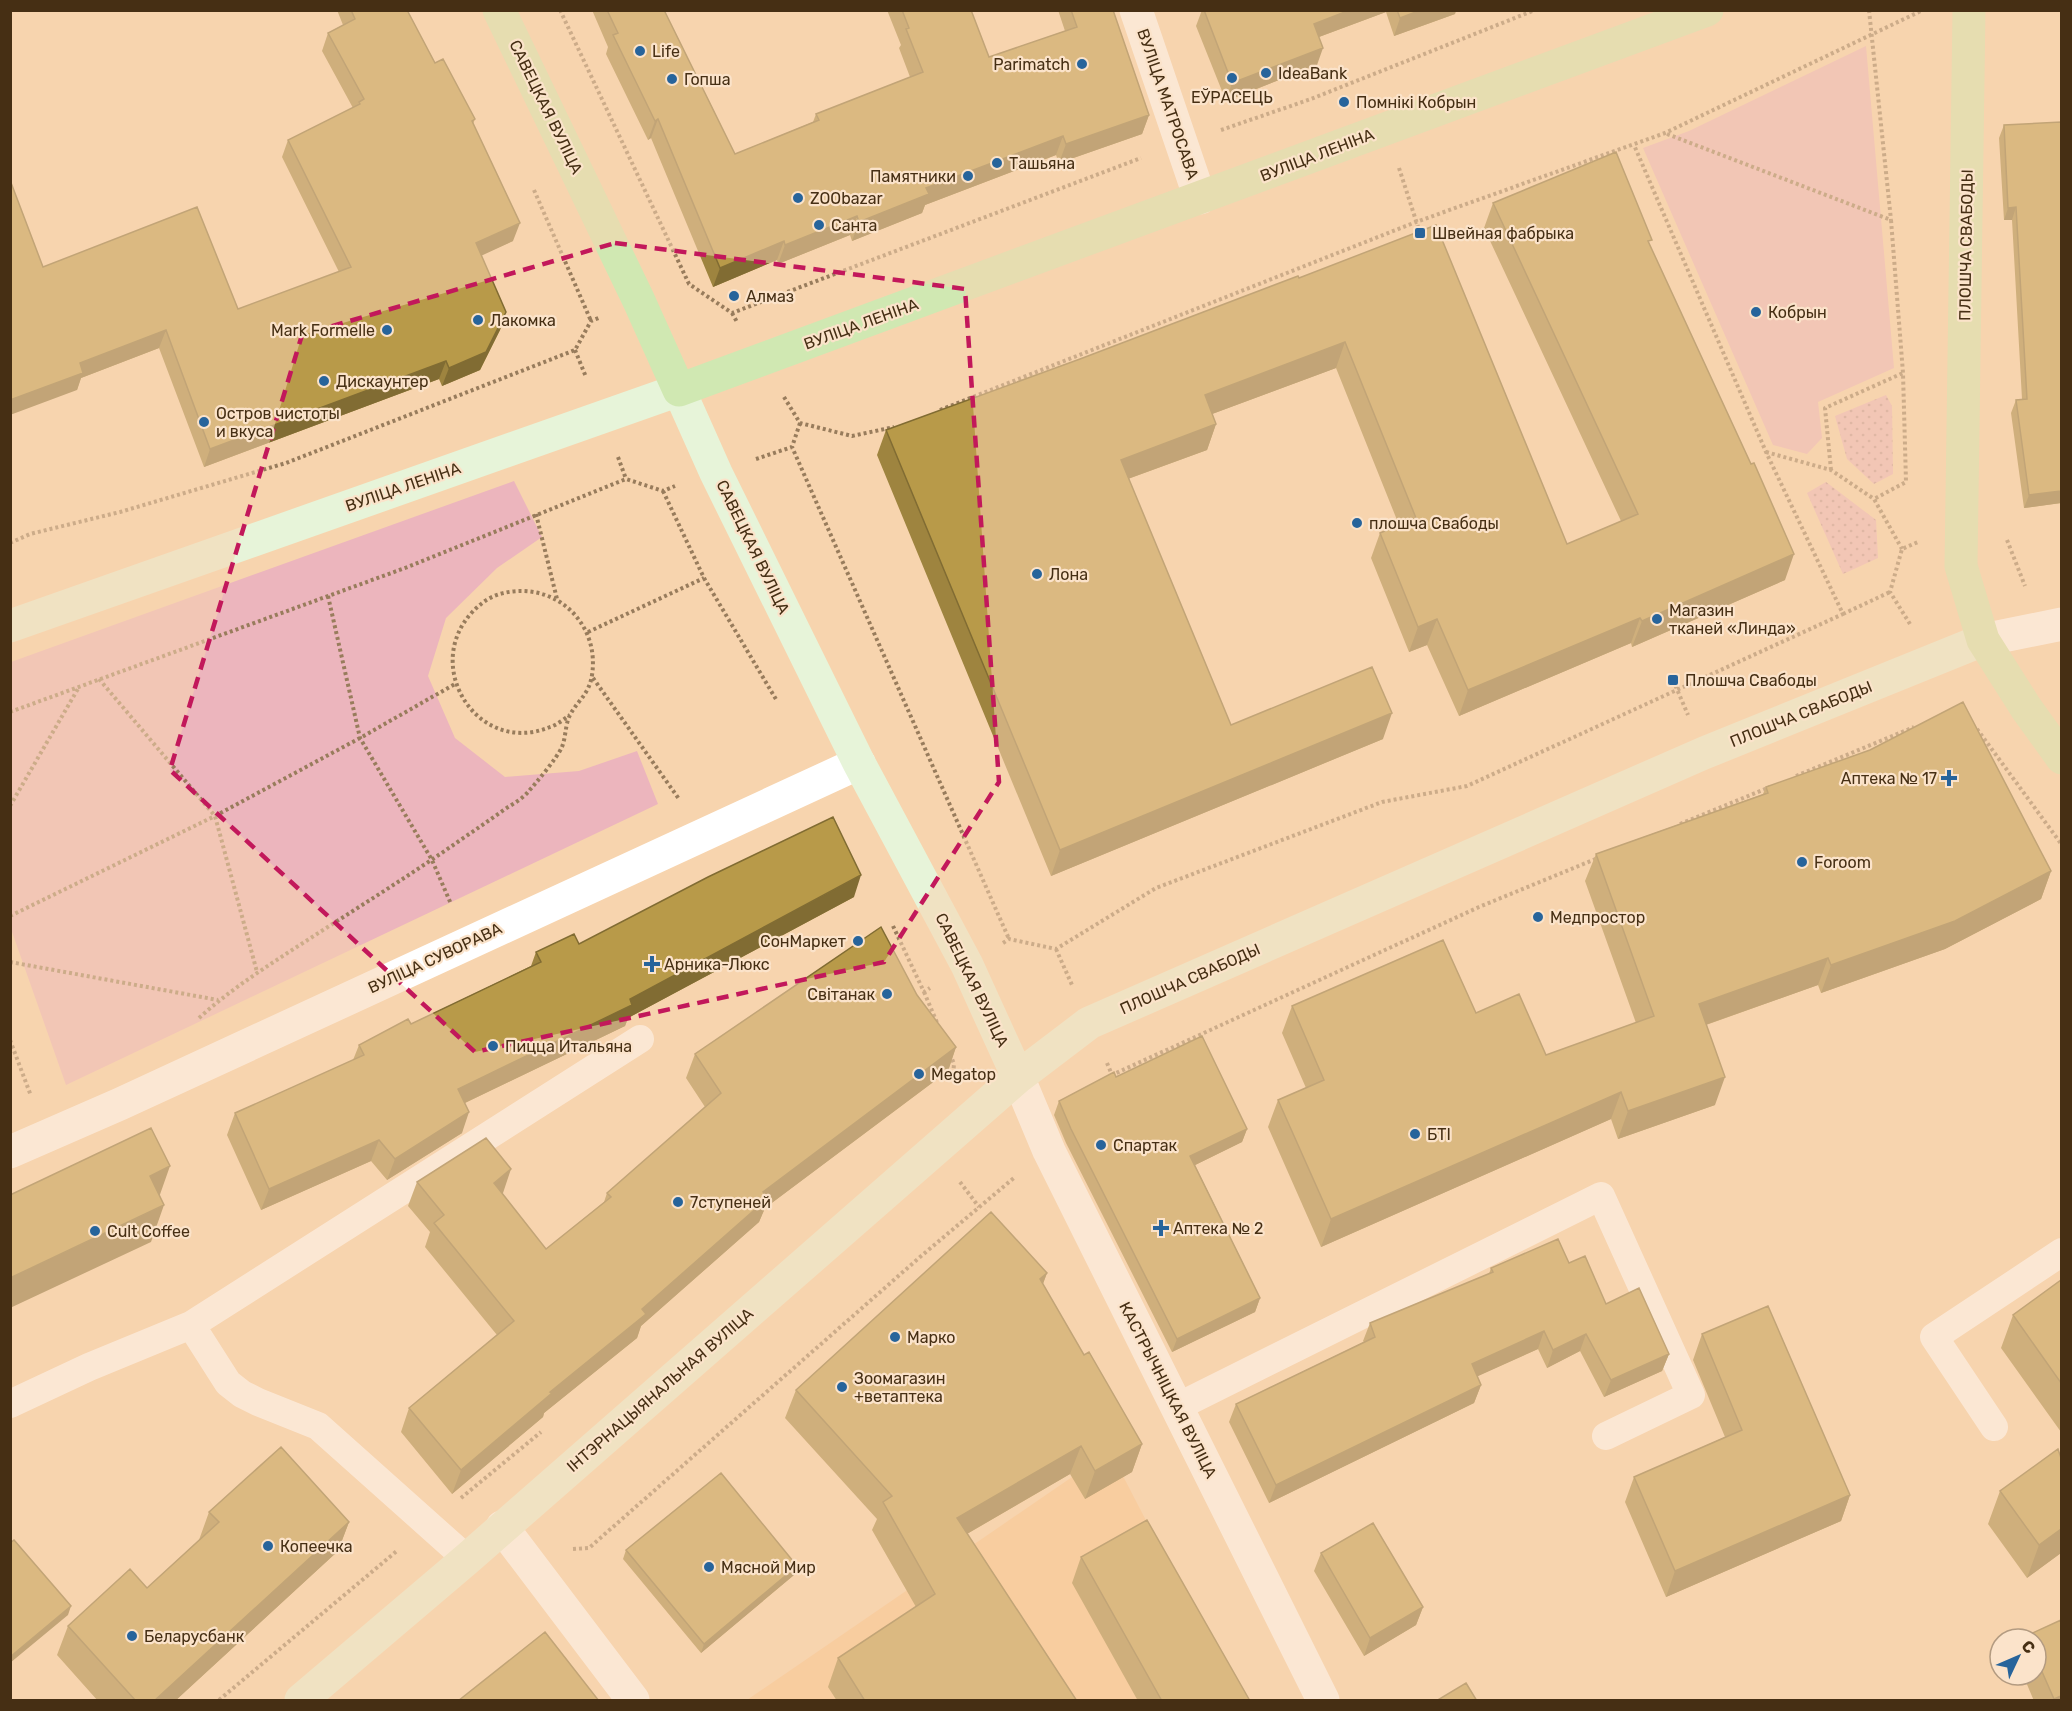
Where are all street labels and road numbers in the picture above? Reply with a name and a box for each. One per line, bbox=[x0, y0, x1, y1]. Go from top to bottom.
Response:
street label: ВУЛІЦА МАТРОСАВА bbox=[1133, 26, 1203, 182]
street label: САВЕЦКАЯ ВУЛІЦА bbox=[505, 37, 587, 177]
street label: ВУЛІЦА ЛЕНІНА bbox=[1257, 124, 1377, 185]
street label: ПЛОШЧА СВАБОДЫ bbox=[1955, 169, 1977, 321]
street label: ВУЛІЦА ЛЕНІНА bbox=[801, 294, 921, 354]
street label: ВУЛІЦА ЛЕНІНА bbox=[343, 458, 463, 516]
street label: САВЕЦКАЯ ВУЛІЦА bbox=[712, 477, 794, 617]
street label: ПЛОШЧА СВАБОДЫ bbox=[1727, 677, 1875, 751]
street label: САВЕЦКАЯ ВУЛІЦА bbox=[931, 910, 1013, 1050]
street label: ВУЛІЦА СУВОРАВА bbox=[365, 918, 505, 997]
street label: ПЛОШЧА СВАБОДЫ bbox=[1117, 939, 1263, 1019]
street label: КАСТРЫЧНІЦКАЯ ВУЛІЦА bbox=[1115, 1299, 1221, 1482]
street label: ІНТЭРНАЦЫЯНАЛЬНАЯ ВУЛІЦА bbox=[563, 1304, 757, 1476]

